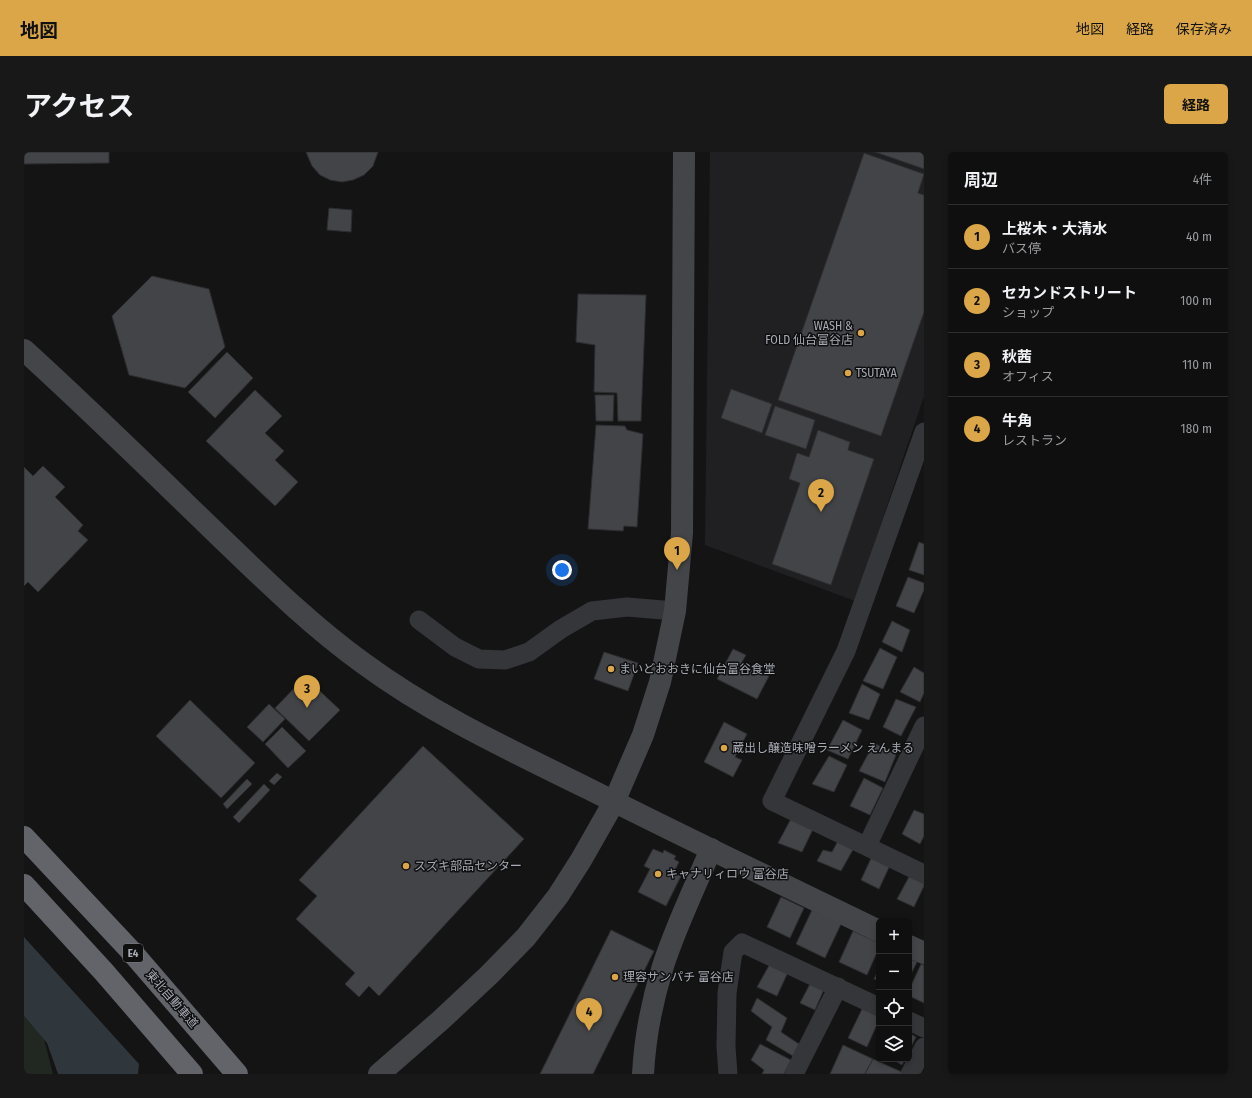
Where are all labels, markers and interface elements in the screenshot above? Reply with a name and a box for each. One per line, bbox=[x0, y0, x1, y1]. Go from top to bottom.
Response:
text: 地図 bbox=[20, 19, 58, 42]
text: 地図 bbox=[1076, 21, 1104, 38]
text: 経路 bbox=[1126, 21, 1154, 38]
text: 保存済み bbox=[1176, 21, 1232, 38]
button: 経路 bbox=[1164, 84, 1228, 124]
text: アクセス bbox=[24, 90, 135, 123]
text: 周辺 bbox=[964, 170, 998, 191]
text: 4件 bbox=[1193, 172, 1212, 187]
text: 上桜木・大清水 bbox=[1002, 220, 1107, 238]
text: 1 bbox=[974, 229, 980, 244]
text: 40 m bbox=[1186, 229, 1212, 244]
text: バス停 bbox=[1002, 241, 1041, 256]
text: セカンドストリート bbox=[1002, 284, 1137, 302]
text: 2 bbox=[974, 293, 980, 308]
text: 100 m bbox=[1180, 293, 1212, 308]
text: ショップ bbox=[1002, 305, 1054, 320]
place label: WASH & FOLD 仙台富谷店 bbox=[765, 319, 853, 347]
marker: WASH & FOLD 仙台富谷店 bbox=[856, 328, 866, 338]
text: 秋茜 bbox=[1002, 348, 1032, 366]
text: 3 bbox=[974, 357, 980, 372]
text: 110 m bbox=[1182, 357, 1212, 372]
place label: TSUTAYA bbox=[856, 366, 897, 380]
marker: TSUTAYA bbox=[843, 368, 853, 378]
text: オフィス bbox=[1002, 369, 1054, 384]
text: 牛角 bbox=[1002, 412, 1032, 430]
text: 4 bbox=[974, 421, 980, 436]
text: 180 m bbox=[1181, 421, 1212, 436]
text: レストラン bbox=[1002, 433, 1067, 448]
pin: 2 bbox=[808, 479, 834, 512]
pin: 1 bbox=[664, 537, 690, 570]
your location bbox=[552, 560, 572, 580]
place label: まいどおおきに仙台富谷食堂 bbox=[619, 662, 775, 676]
marker: まいどおおきに仙台富谷食堂 bbox=[606, 664, 616, 674]
pin: 3 bbox=[294, 675, 320, 708]
place label: 蔵出し醸造味噌ラーメン えんまる bbox=[732, 741, 914, 755]
marker: 蔵出し醸造味噌ラーメン えんまる bbox=[719, 743, 729, 753]
place label: スズキ部品センター bbox=[414, 859, 522, 873]
marker: スズキ部品センター bbox=[401, 861, 411, 871]
place label: キャナリィロウ 富谷店 bbox=[666, 867, 789, 881]
marker: キャナリィロウ 富谷店 bbox=[653, 869, 663, 879]
map controls bbox=[876, 918, 912, 1062]
button: + bbox=[876, 918, 912, 954]
road number: E4 bbox=[123, 944, 143, 962]
button: − bbox=[876, 954, 912, 990]
street label: 東北自動車道 bbox=[143, 967, 201, 1031]
place label: 理容サンパチ 富谷店 bbox=[623, 970, 734, 984]
marker: 理容サンパチ 富谷店 bbox=[610, 972, 620, 982]
button: locate bbox=[876, 990, 912, 1026]
pin: 4 bbox=[576, 998, 602, 1031]
button: layers bbox=[876, 1026, 912, 1062]

